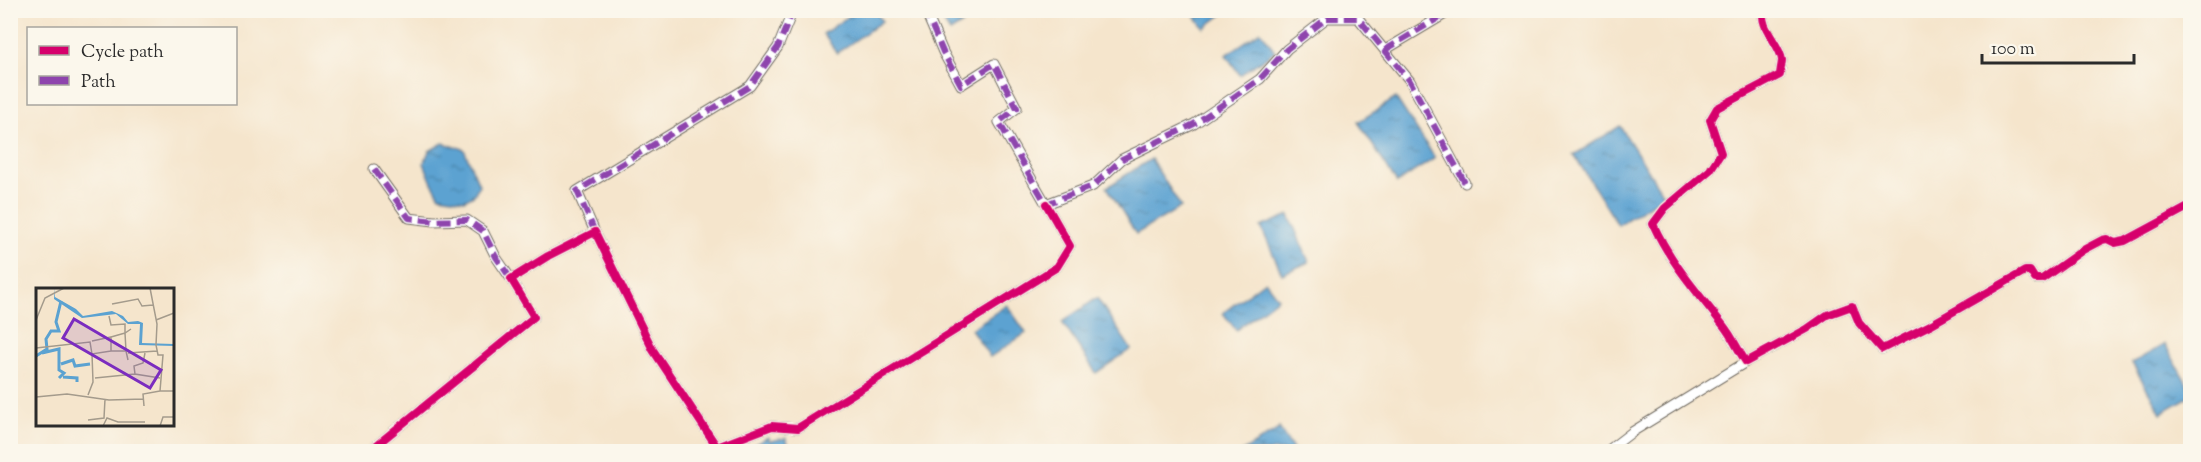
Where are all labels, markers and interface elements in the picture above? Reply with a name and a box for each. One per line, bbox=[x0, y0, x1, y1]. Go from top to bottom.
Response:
legend bbox=[27, 27, 237, 105]
scale bar bbox=[1982, 27, 2134, 65]
text: 100 m bbox=[1991, 37, 2035, 63]
text: Cycle path bbox=[81, 40, 164, 66]
text: Path bbox=[81, 70, 116, 96]
inset map bbox=[36, 288, 174, 426]

